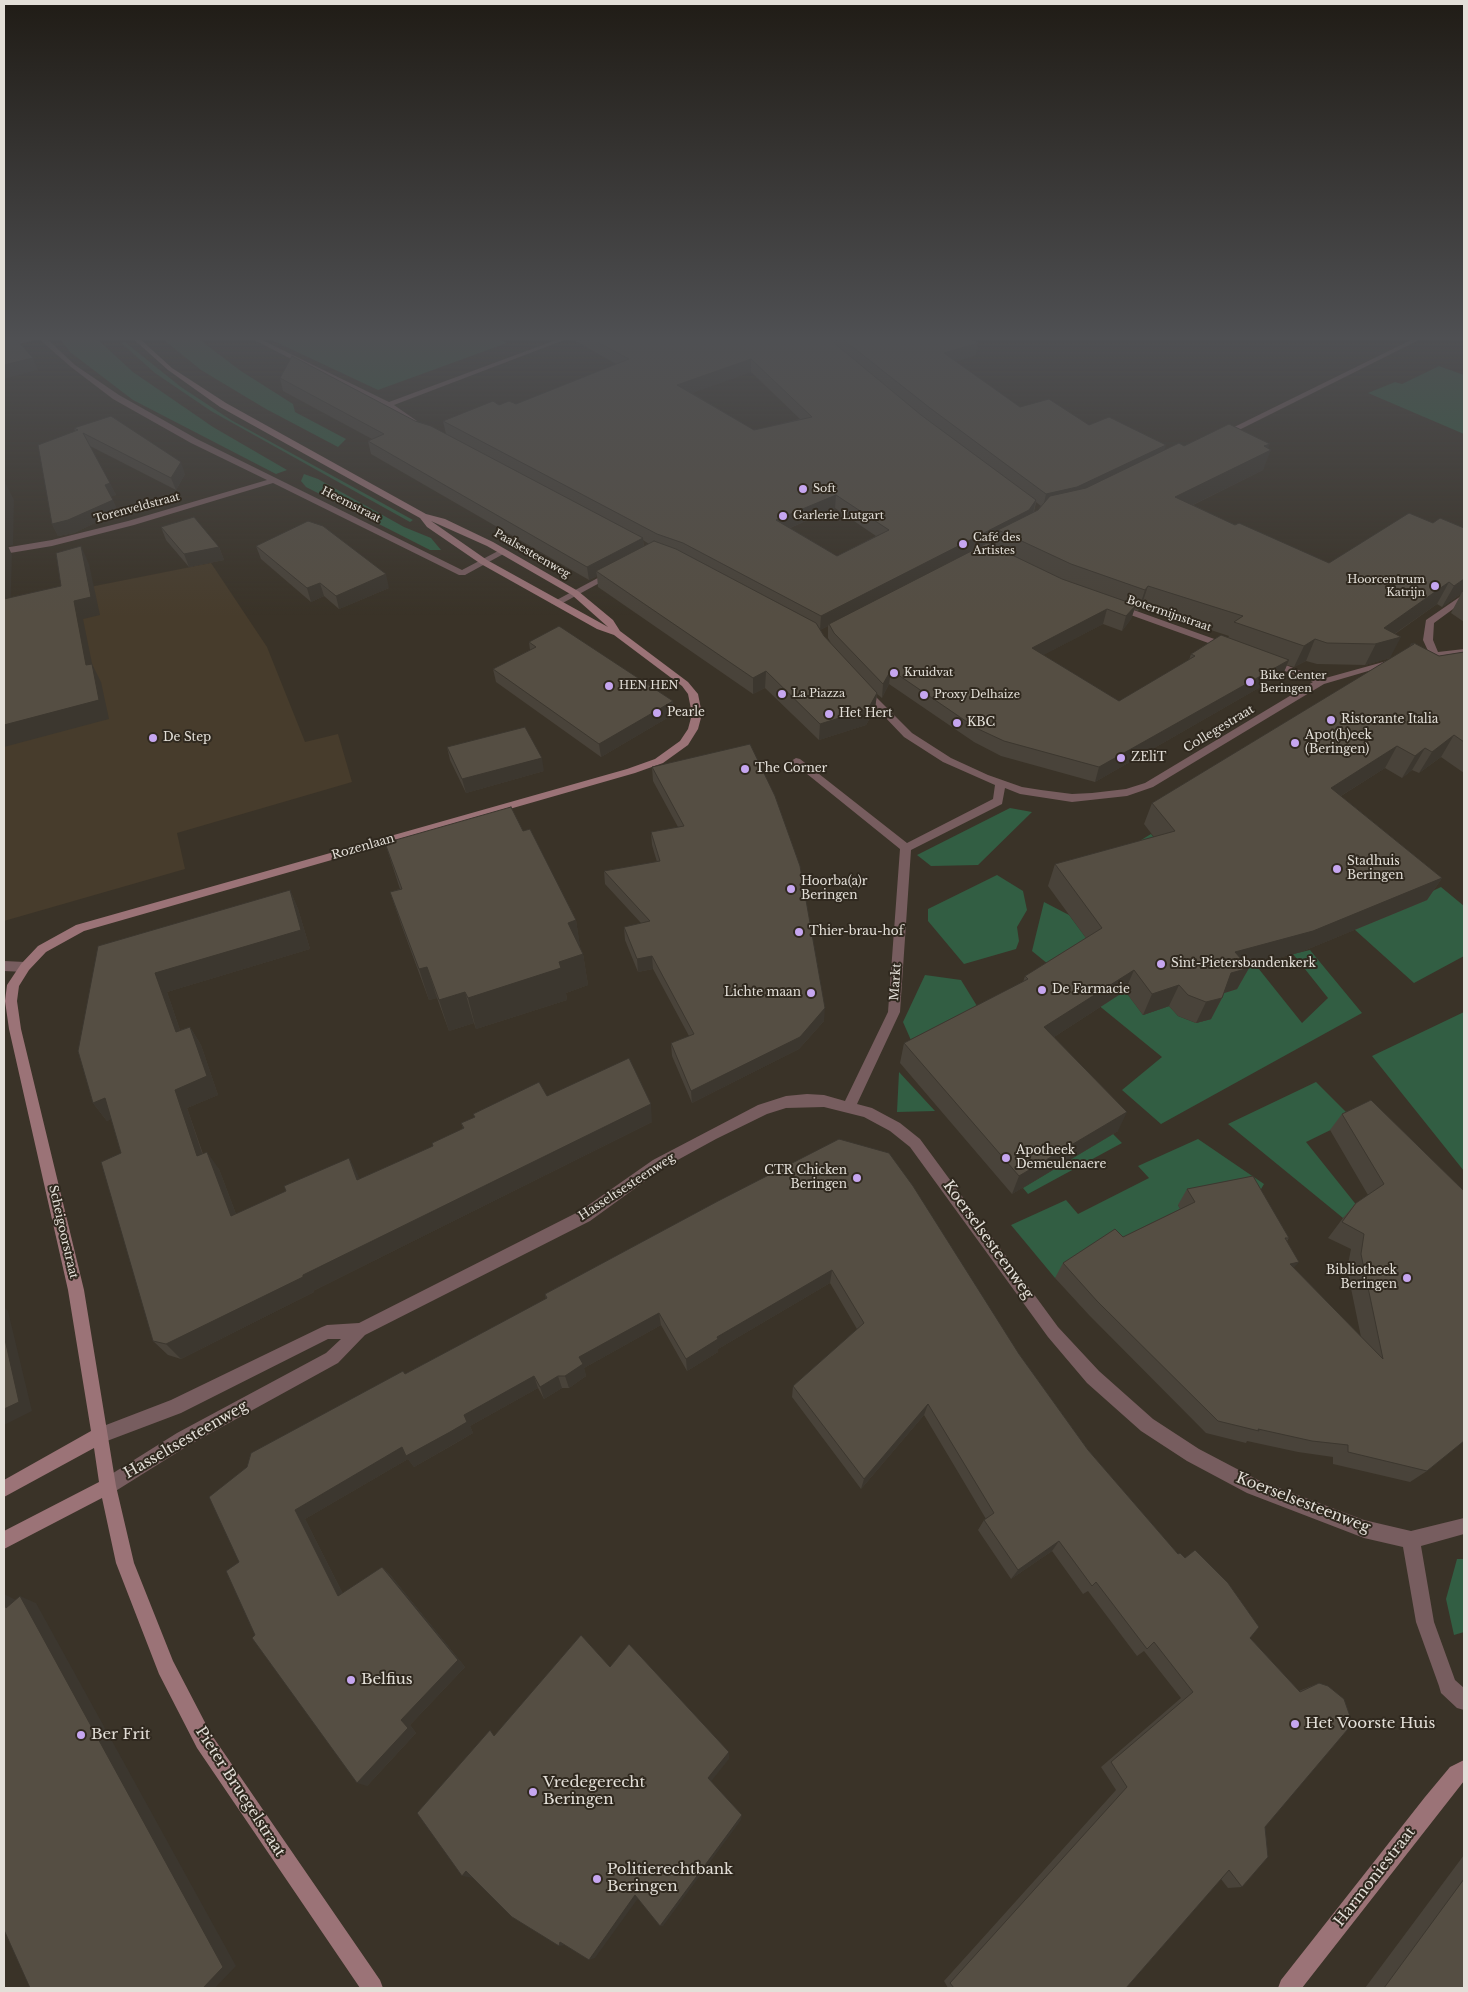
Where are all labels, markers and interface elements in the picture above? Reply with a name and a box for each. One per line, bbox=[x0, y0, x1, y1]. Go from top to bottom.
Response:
place label: Soft bbox=[813, 482, 836, 496]
marker: Soft bbox=[797, 483, 809, 495]
street label: Heemstraat bbox=[319, 484, 383, 526]
street label: Torenveldstraat bbox=[93, 490, 181, 526]
place label: Garlerie Lutgart bbox=[793, 509, 884, 523]
marker: Garlerie Lutgart bbox=[777, 510, 789, 522]
street label: Paalsesteenweg bbox=[492, 527, 572, 581]
place label: Café des Artistes bbox=[973, 531, 1021, 557]
marker: Café des Artistes bbox=[957, 538, 969, 550]
place label: Hoorcentrum Katrijn bbox=[1347, 573, 1425, 599]
marker: Hoorcentrum Katrijn bbox=[1429, 580, 1441, 592]
street label: Botermijnstraat bbox=[1125, 593, 1213, 635]
place label: Kruidvat bbox=[904, 666, 953, 680]
marker: Kruidvat bbox=[888, 667, 900, 679]
place label: Bike Center Beringen bbox=[1260, 669, 1326, 695]
marker: Bike Center Beringen bbox=[1244, 676, 1256, 688]
place label: HEN HEN bbox=[619, 679, 678, 693]
marker: HEN HEN bbox=[603, 680, 615, 692]
place label: La Piazza bbox=[792, 687, 845, 701]
marker: La Piazza bbox=[776, 688, 788, 700]
place label: Proxy Delhaize bbox=[934, 688, 1020, 702]
marker: Proxy Delhaize bbox=[918, 689, 930, 701]
street label: Collegestraat bbox=[1181, 702, 1257, 756]
place label: Pearle bbox=[667, 706, 705, 720]
marker: Pearle bbox=[651, 707, 663, 719]
place label: Het Hert bbox=[839, 707, 893, 721]
marker: Het Hert bbox=[823, 708, 835, 720]
place label: Ristorante Italia bbox=[1341, 713, 1438, 727]
marker: Ristorante Italia bbox=[1325, 714, 1337, 726]
place label: KBC bbox=[967, 716, 995, 730]
marker: KBC bbox=[951, 717, 963, 729]
place label: Apot(h)eek (Beringen) bbox=[1305, 729, 1372, 757]
place label: De Step bbox=[163, 731, 211, 745]
marker: De Step bbox=[147, 732, 159, 744]
marker: Apot(h)eek (Beringen) bbox=[1289, 737, 1301, 749]
place label: ZEliT bbox=[1131, 751, 1166, 765]
marker: ZEliT bbox=[1115, 752, 1127, 764]
place label: The Corner bbox=[755, 762, 827, 776]
marker: The Corner bbox=[739, 763, 751, 775]
street label: Rozenlaan bbox=[330, 831, 396, 863]
place label: Stadhuis Beringen bbox=[1347, 855, 1403, 883]
marker: Stadhuis Beringen bbox=[1331, 863, 1343, 875]
place label: Hoorba(a)r Beringen bbox=[801, 875, 868, 903]
marker: Hoorba(a)r Beringen bbox=[785, 883, 797, 895]
place label: Thier-brau-hof bbox=[809, 925, 904, 939]
marker: Thier-brau-hof bbox=[793, 926, 805, 938]
place label: Sint-Pietersbandenkerk bbox=[1171, 957, 1316, 971]
marker: Sint-Pietersbandenkerk bbox=[1155, 958, 1167, 970]
street label: Markt bbox=[888, 963, 904, 1001]
place label: De Farmacie bbox=[1052, 983, 1130, 997]
marker: De Farmacie bbox=[1036, 984, 1048, 996]
place label: Lichte maan bbox=[724, 986, 801, 1000]
marker: Lichte maan bbox=[805, 987, 817, 999]
place label: Apotheek Demeulenaere bbox=[1016, 1144, 1106, 1172]
street label: Hasseltsesteenweg bbox=[576, 1150, 678, 1224]
marker: Apotheek Demeulenaere bbox=[1000, 1152, 1012, 1164]
place label: CTR Chicken Beringen bbox=[764, 1164, 847, 1192]
marker: CTR Chicken Beringen bbox=[851, 1172, 863, 1184]
street label: Koerselsesteenweg bbox=[939, 1177, 1037, 1303]
street label: Scheigoorstraat bbox=[45, 1184, 81, 1280]
place label: Bibliotheek Beringen bbox=[1326, 1264, 1397, 1292]
marker: Bibliotheek Beringen bbox=[1401, 1272, 1413, 1284]
street label: Hasseltsesteenweg bbox=[121, 1397, 251, 1483]
street label: Koerselsesteenweg bbox=[1233, 1469, 1373, 1537]
place label: Belfius bbox=[361, 1671, 413, 1689]
marker: Belfius bbox=[345, 1674, 357, 1686]
place label: Het Voorste Huis bbox=[1305, 1715, 1435, 1733]
marker: Het Voorste Huis bbox=[1289, 1718, 1301, 1730]
street label: Pieter Bruegelstraat bbox=[191, 1724, 289, 1860]
place label: Ber Frit bbox=[91, 1726, 150, 1744]
marker: Ber Frit bbox=[75, 1729, 87, 1741]
place label: Vredegerecht Beringen bbox=[543, 1774, 645, 1809]
marker: Vredegerecht Beringen bbox=[527, 1786, 539, 1798]
street label: Harmoniestraat bbox=[1331, 1824, 1419, 1930]
place label: Politierechtbank Beringen bbox=[607, 1861, 733, 1896]
marker: Politierechtbank Beringen bbox=[591, 1873, 603, 1885]

